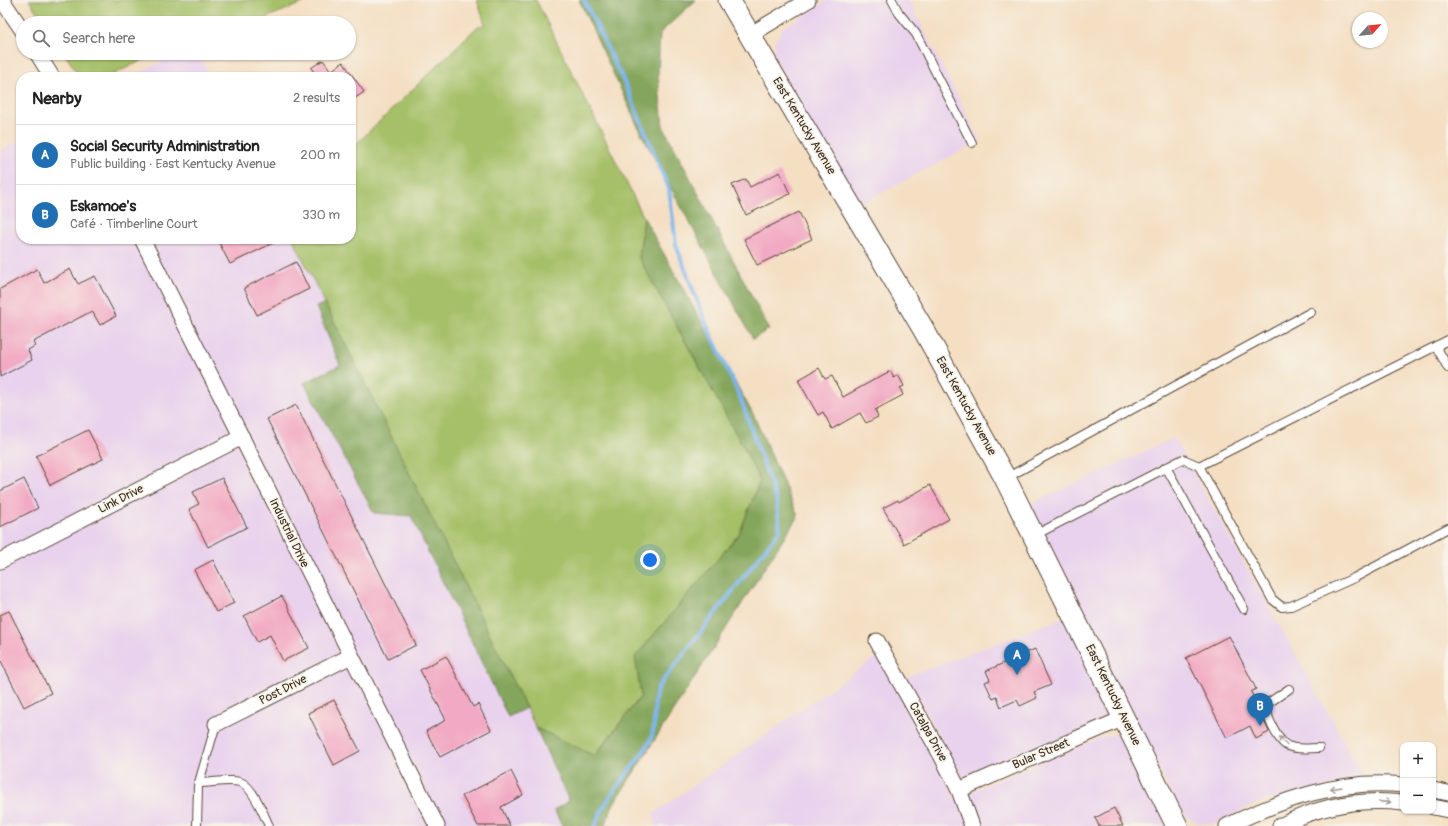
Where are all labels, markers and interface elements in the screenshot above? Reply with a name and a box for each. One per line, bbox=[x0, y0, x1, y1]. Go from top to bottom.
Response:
north arrow bbox=[1352, 12, 1388, 48]
search box bbox=[16, 16, 356, 60]
icon: search bbox=[30, 27, 52, 49]
text: Search here bbox=[62, 29, 135, 48]
street label: East Kentucky Avenue bbox=[769, 75, 839, 177]
text: Nearby bbox=[32, 88, 81, 109]
text: 2 results bbox=[293, 90, 340, 106]
text: Social Security Administration bbox=[70, 137, 260, 156]
text: A bbox=[41, 147, 49, 163]
text: 200 m bbox=[301, 147, 340, 163]
text: Public building · East Kentucky Avenue bbox=[70, 156, 276, 172]
text: Eskamoe's bbox=[70, 197, 136, 216]
text: B bbox=[41, 207, 49, 223]
text: 330 m bbox=[302, 207, 340, 223]
text: Café · Timberline Court bbox=[70, 216, 198, 232]
street label: East Kentucky Avenue bbox=[933, 354, 999, 458]
street label: Link Drive bbox=[96, 481, 146, 517]
street label: Industrial Drive bbox=[266, 496, 312, 570]
your location bbox=[640, 550, 660, 570]
pin: A bbox=[1004, 642, 1030, 675]
street label: East Kentucky Avenue bbox=[1082, 642, 1144, 748]
street label: Post Drive bbox=[257, 672, 309, 708]
pin: B bbox=[1247, 693, 1273, 726]
street label: Catalpa Drive bbox=[906, 700, 950, 764]
street label: Bular Street bbox=[1010, 735, 1072, 773]
one-way arrow bbox=[1278, 736, 1287, 746]
map controls bbox=[1400, 742, 1436, 814]
button: + bbox=[1400, 742, 1436, 778]
button: − bbox=[1400, 778, 1436, 814]
one-way arrow bbox=[1330, 784, 1343, 792]
one-way arrow bbox=[1378, 798, 1391, 805]

